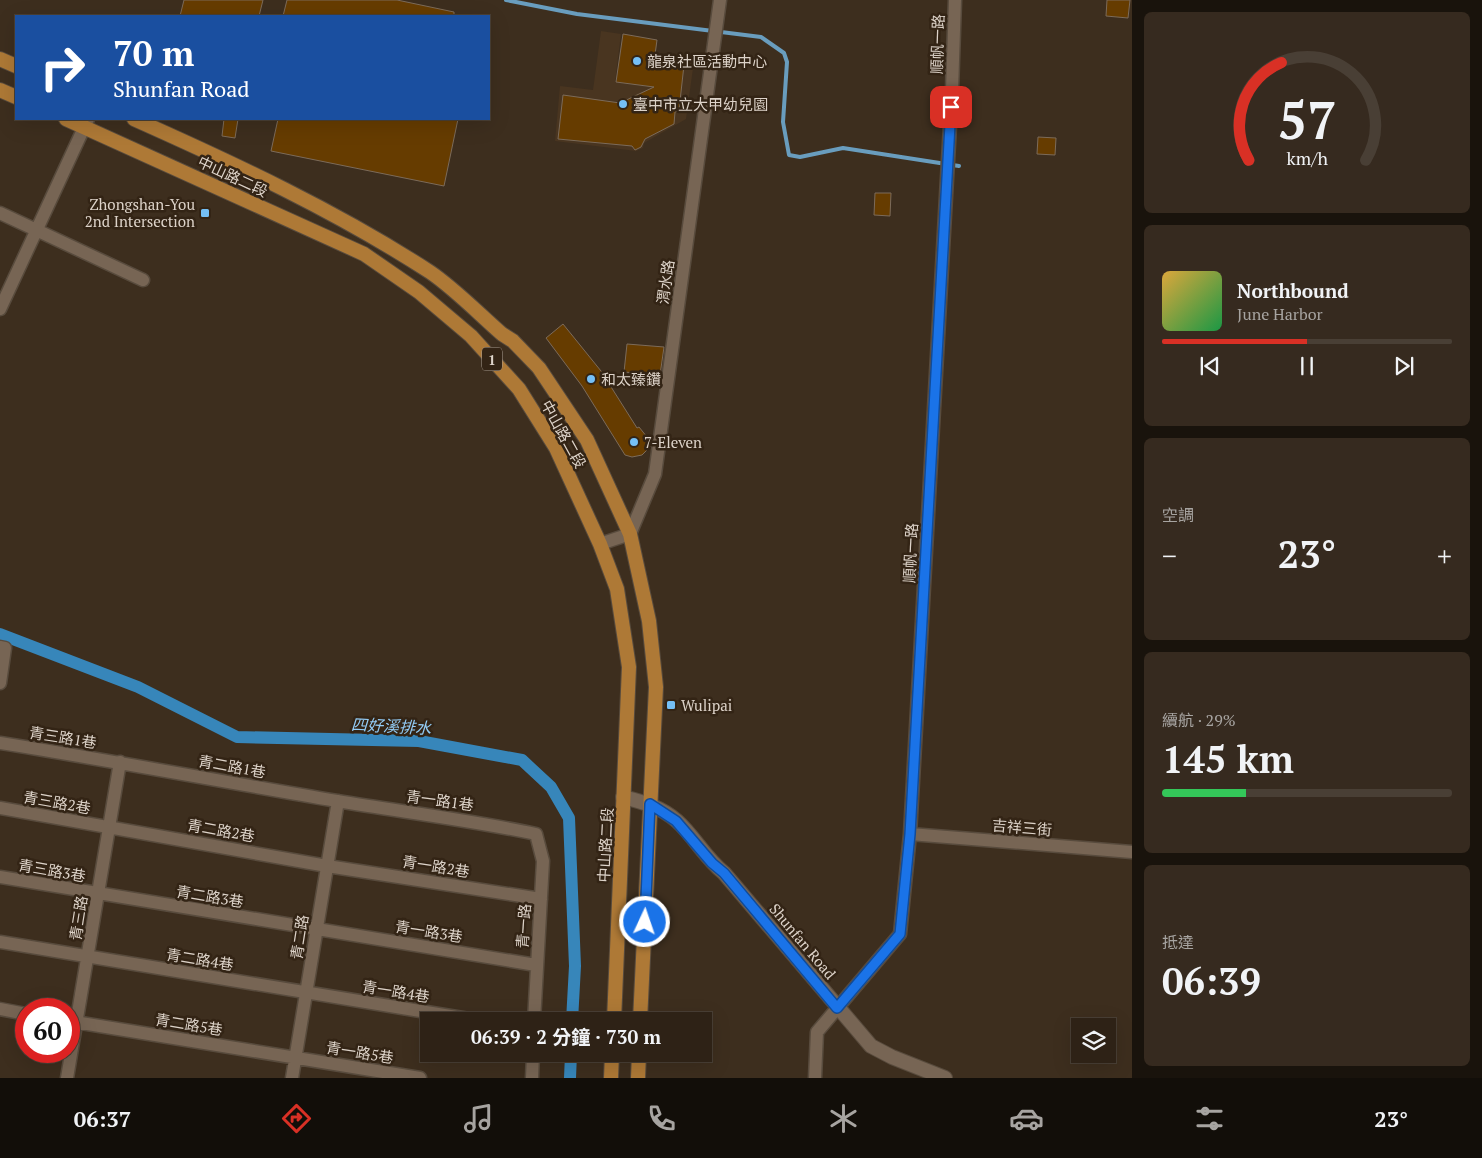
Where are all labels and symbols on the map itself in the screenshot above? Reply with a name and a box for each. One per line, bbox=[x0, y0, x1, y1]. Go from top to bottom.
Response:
street label: 順帆一路 bbox=[926, 14, 948, 74]
place label: 龍泉社區活動中心 bbox=[647, 51, 767, 71]
marker: 龍泉社區活動中心 bbox=[631, 55, 643, 67]
pin bbox=[930, 86, 972, 128]
place label: 臺中市立大甲幼兒園 bbox=[633, 94, 768, 114]
marker: 臺中市立大甲幼兒園 bbox=[617, 98, 629, 110]
street label: 中山路二段 bbox=[195, 151, 271, 201]
place label: Zhongshan-You 2nd Intersection bbox=[85, 194, 195, 231]
marker: Zhongshan-You 2nd Intersection bbox=[199, 207, 211, 219]
street label: 渭水路 bbox=[652, 258, 678, 306]
road number: 1 bbox=[482, 348, 502, 370]
place label: 和太臻鑽 bbox=[601, 369, 661, 389]
marker: 和太臻鑽 bbox=[585, 373, 597, 385]
street label: 中山路二段 bbox=[537, 396, 591, 472]
place label: 7-Eleven bbox=[644, 432, 702, 452]
marker: 7-Eleven bbox=[628, 436, 640, 448]
street label: 順帆一路 bbox=[898, 523, 922, 583]
place label: Wulipai bbox=[681, 695, 732, 715]
marker: Wulipai bbox=[665, 699, 677, 711]
water label: 四好溪排水 bbox=[350, 713, 433, 739]
street label: 青三路1巷 bbox=[28, 722, 98, 752]
street label: 青二路1巷 bbox=[197, 750, 267, 782]
street label: 青一路1巷 bbox=[405, 785, 475, 815]
street label: 青三路2巷 bbox=[22, 786, 92, 818]
street label: 中山路二段 bbox=[593, 807, 617, 883]
street label: 青二路2巷 bbox=[186, 814, 256, 846]
street label: 吉祥三街 bbox=[991, 814, 1053, 840]
street label: 青一路2巷 bbox=[401, 851, 471, 881]
street label: 青三路3巷 bbox=[17, 854, 87, 886]
street label: 青二路3巷 bbox=[175, 881, 245, 911]
street label: 青三路 bbox=[65, 894, 91, 942]
position arrow bbox=[618, 895, 670, 947]
street label: Shunfan Road bbox=[765, 899, 841, 983]
street label: 青一路 bbox=[511, 903, 535, 949]
street label: 青二路 bbox=[286, 913, 312, 961]
street label: 青一路3巷 bbox=[394, 916, 464, 946]
street label: 青二路4巷 bbox=[165, 944, 235, 974]
street label: 青一路4巷 bbox=[361, 976, 431, 1006]
speed limit sign: 60 bbox=[15, 998, 80, 1063]
street label: 青二路5巷 bbox=[154, 1009, 224, 1039]
street label: 青一路5巷 bbox=[325, 1037, 395, 1067]

